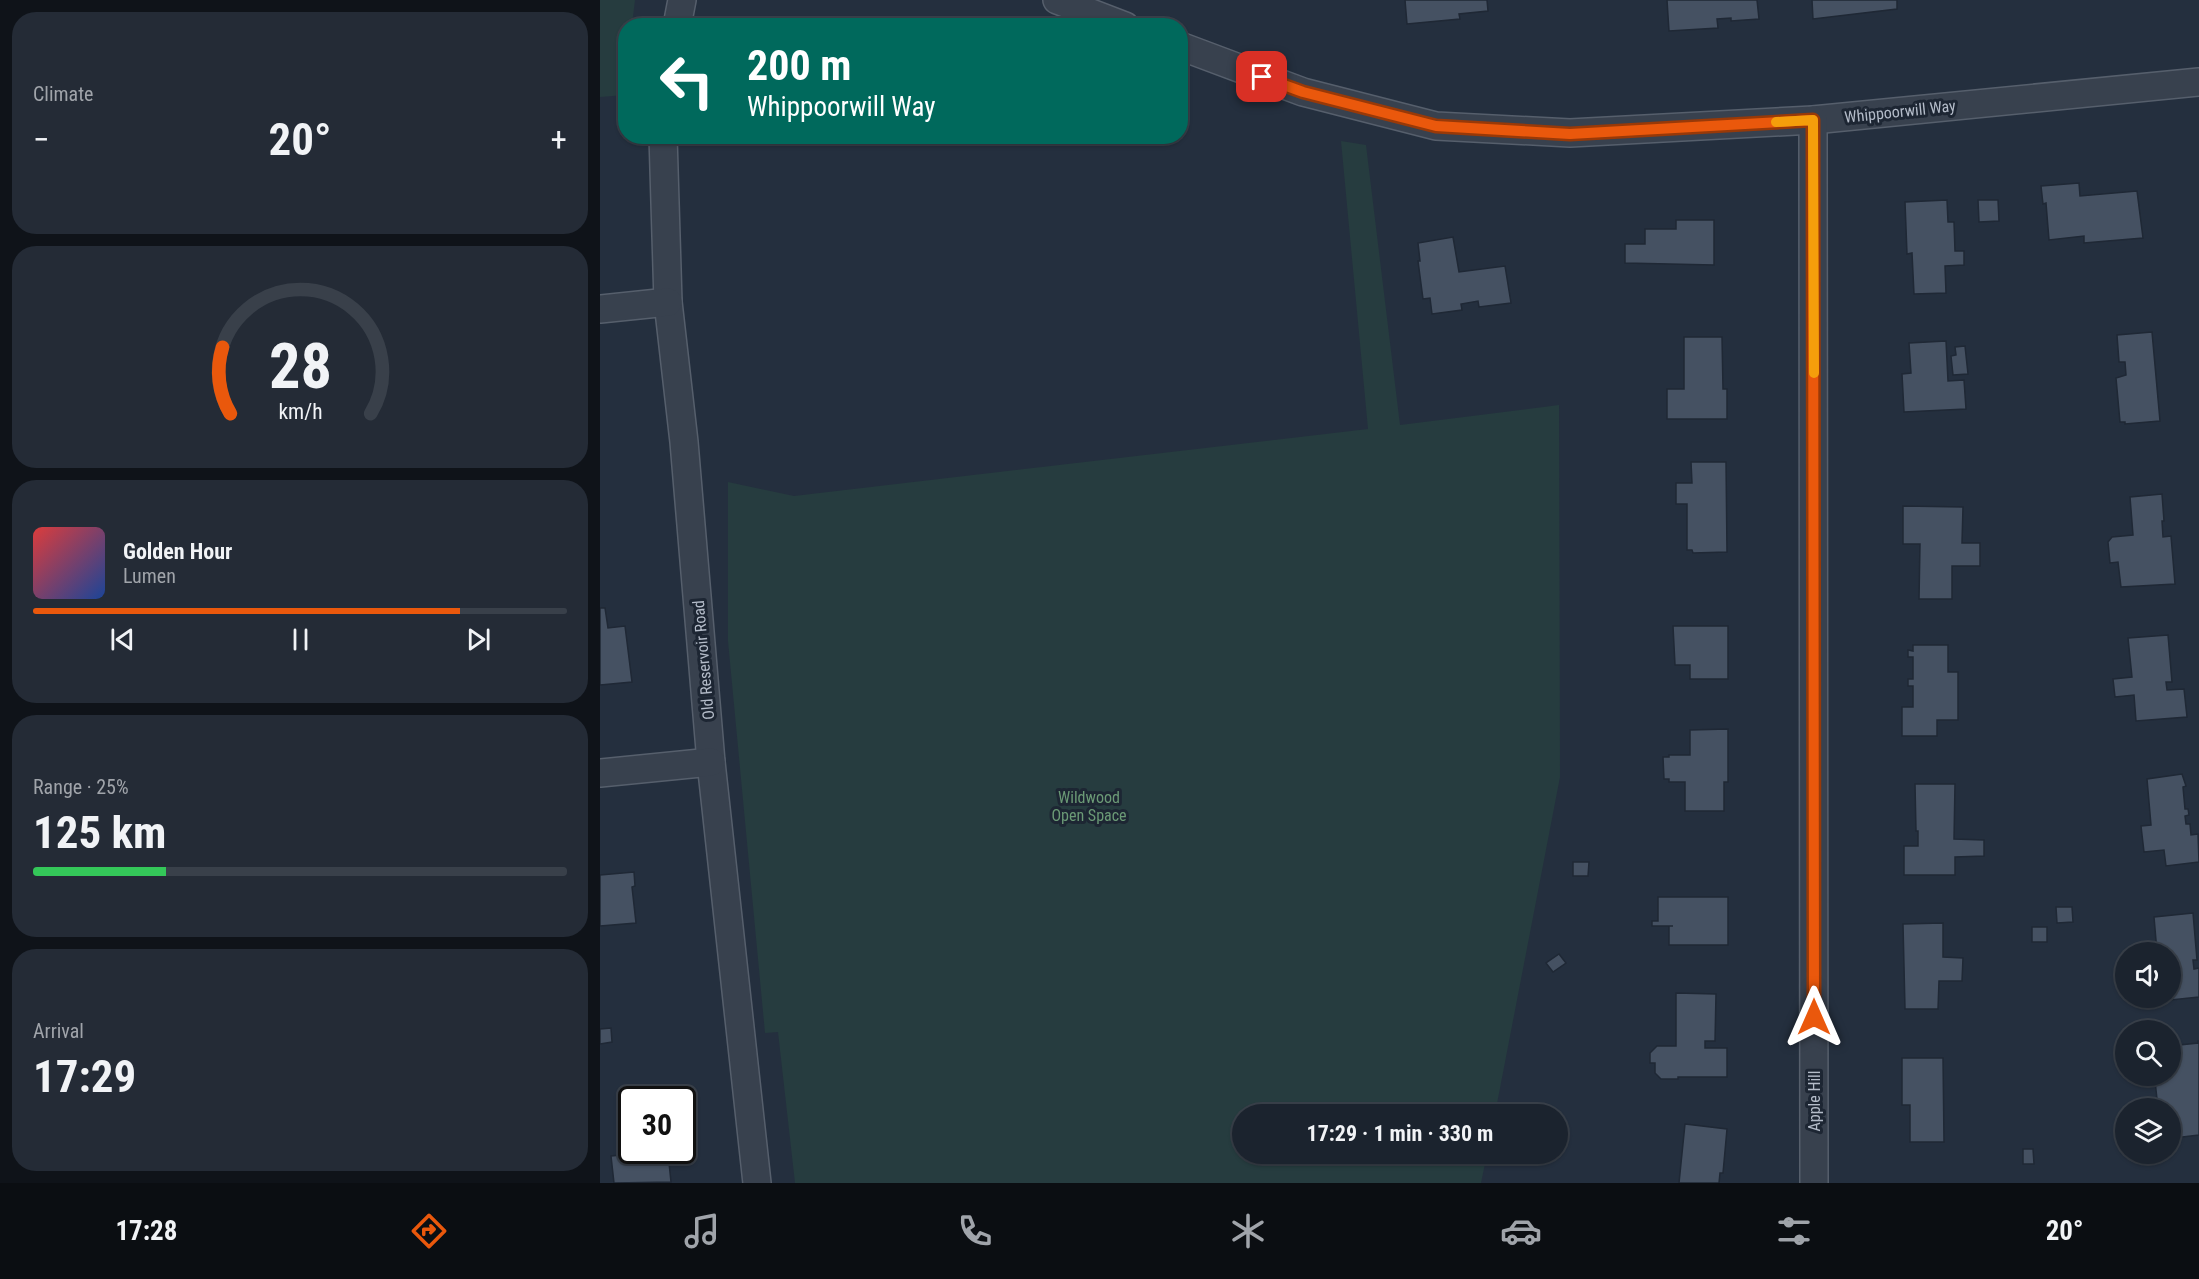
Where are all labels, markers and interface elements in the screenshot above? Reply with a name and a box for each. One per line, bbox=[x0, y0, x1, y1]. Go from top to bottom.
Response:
text: 200 m bbox=[747, 41, 852, 90]
icon: left bbox=[648, 42, 726, 120]
pin bbox=[1236, 51, 1287, 102]
icon: arrive bbox=[1245, 60, 1278, 93]
text: Climate bbox=[33, 82, 93, 106]
text: Whippoorwill Way bbox=[747, 91, 935, 123]
street label: Whippoorwill Way bbox=[1844, 96, 1957, 127]
text: 20° bbox=[269, 113, 332, 166]
text: − bbox=[33, 120, 50, 159]
text: + bbox=[551, 120, 567, 159]
text: 28 bbox=[268, 330, 332, 403]
text: km/h bbox=[278, 400, 322, 425]
text: Golden Hour bbox=[123, 539, 232, 564]
text: Lumen bbox=[123, 564, 176, 588]
street label: Old Reservoir Road bbox=[689, 599, 718, 720]
icon: previous bbox=[106, 623, 139, 656]
icon: pause bbox=[284, 623, 317, 656]
icon: next bbox=[462, 623, 495, 656]
text: Range · 25% bbox=[33, 775, 129, 799]
park label: Wildwood Open Space bbox=[1051, 788, 1127, 825]
text: 125 km bbox=[33, 806, 166, 859]
map controls bbox=[2115, 942, 2181, 1164]
button: sound bbox=[2115, 942, 2181, 1008]
position arrow bbox=[1782, 985, 1846, 1049]
text: Arrival bbox=[33, 1019, 84, 1043]
button: search bbox=[2115, 1020, 2181, 1086]
text: 17:29 bbox=[33, 1050, 136, 1103]
street label: Apple Hill bbox=[1805, 1071, 1824, 1131]
speed limit sign: 30 bbox=[618, 1086, 696, 1164]
button: layers bbox=[2115, 1098, 2181, 1164]
text: 17:29 · 1 min · 330 m bbox=[1307, 1121, 1493, 1146]
icon: directions bbox=[408, 1210, 450, 1252]
icon: music bbox=[681, 1210, 723, 1252]
icon: phone bbox=[954, 1210, 996, 1252]
icon: climate bbox=[1227, 1210, 1269, 1252]
icon: car bbox=[1500, 1210, 1542, 1252]
icon: filters bbox=[1773, 1210, 1815, 1252]
text: 17:28 bbox=[115, 1215, 177, 1247]
text: 20° bbox=[2046, 1215, 2083, 1247]

